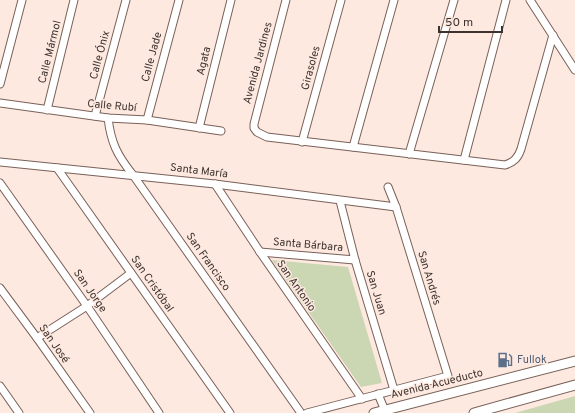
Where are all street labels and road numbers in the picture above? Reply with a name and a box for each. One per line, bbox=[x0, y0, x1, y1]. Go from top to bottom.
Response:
street label: Calle Mármol bbox=[35, 19, 65, 85]
street label: Avenida Jardines bbox=[240, 20, 276, 106]
street label: Calle Ónix bbox=[86, 29, 113, 81]
street label: Calle Jade bbox=[139, 30, 165, 84]
street label: Girasoles bbox=[298, 44, 324, 92]
street label: Agata bbox=[194, 45, 214, 77]
street label: Calle Rubí bbox=[87, 97, 138, 115]
street label: Santa María bbox=[169, 161, 229, 182]
street label: San Francisco bbox=[183, 230, 233, 294]
street label: Santa Bárbara bbox=[272, 235, 344, 255]
street label: San Andrés bbox=[414, 249, 444, 307]
street label: San Cristóbal bbox=[127, 253, 177, 315]
street label: San Antonio bbox=[273, 258, 319, 314]
street label: San Jorge bbox=[70, 267, 110, 315]
street label: San Juan bbox=[363, 269, 389, 317]
street label: San José bbox=[36, 322, 72, 366]
street label: Avenida Acueducto bbox=[389, 366, 485, 402]

